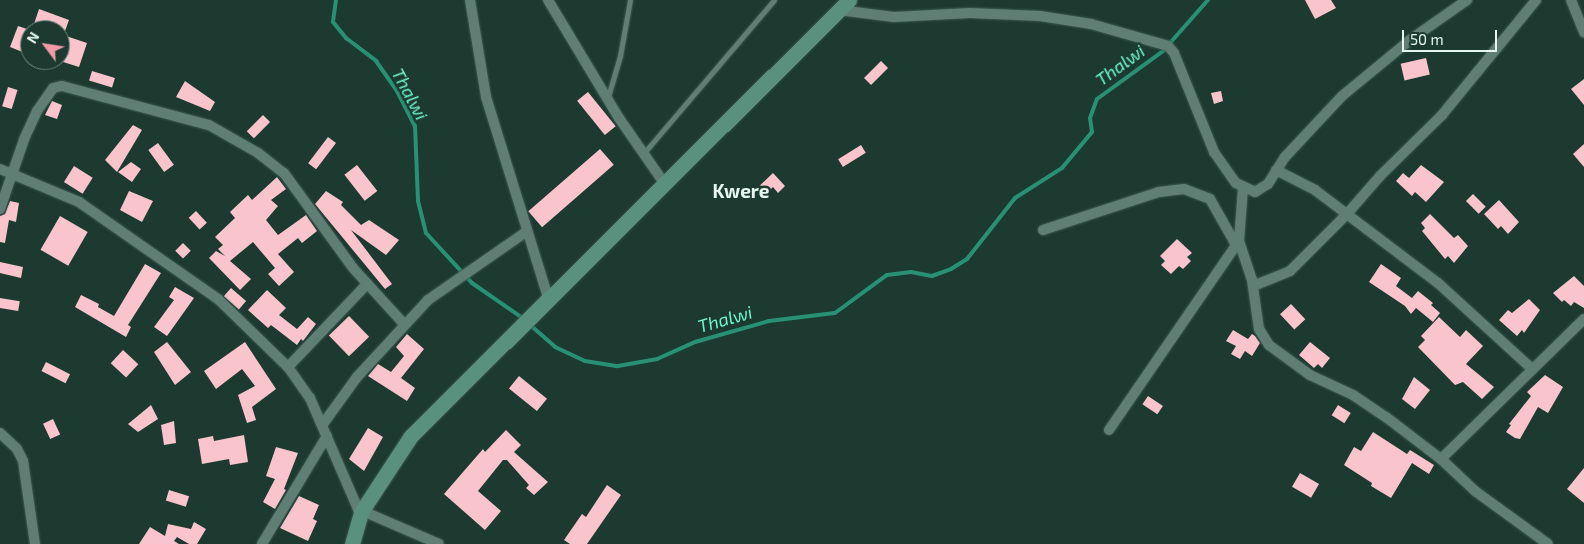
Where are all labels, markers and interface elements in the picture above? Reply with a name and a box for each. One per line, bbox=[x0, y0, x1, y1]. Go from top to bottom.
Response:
north arrow bbox=[20, 20, 70, 70]
scale bar bbox=[1404, 20, 1499, 52]
text: N bbox=[23, 29, 42, 46]
text: 50 m bbox=[1410, 30, 1444, 48]
water label: Thalwi bbox=[1091, 40, 1149, 90]
water label: Thalwi bbox=[387, 64, 433, 124]
district label: Kwere bbox=[712, 180, 770, 202]
water label: Thalwi bbox=[695, 301, 755, 337]

